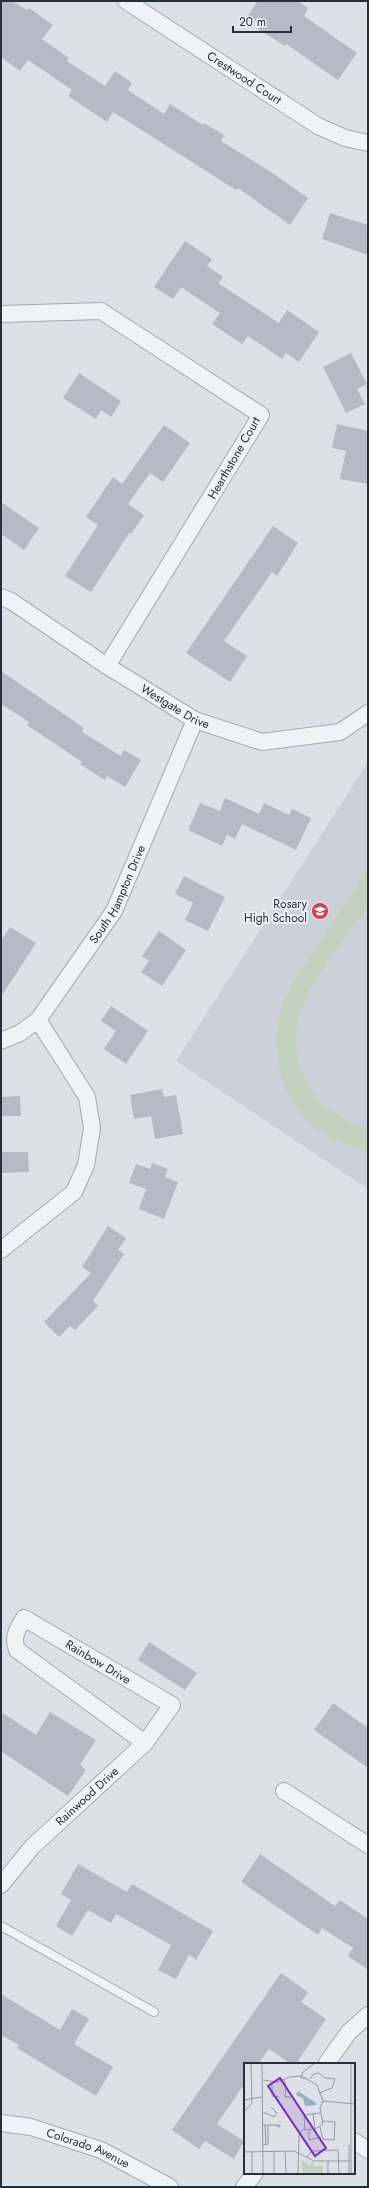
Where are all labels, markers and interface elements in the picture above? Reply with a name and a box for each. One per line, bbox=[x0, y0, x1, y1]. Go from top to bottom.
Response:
scale bar bbox=[233, 8, 291, 34]
text: 20 m bbox=[239, 13, 266, 31]
street label: Crestwood Court bbox=[203, 47, 285, 109]
street label: Hearthstone Court bbox=[203, 413, 265, 502]
street label: Westgate Drive bbox=[137, 680, 212, 733]
street label: South Hampton Drive bbox=[85, 842, 150, 947]
place label: Rosary High School bbox=[244, 895, 308, 927]
school or university icon: Rosary High School bbox=[310, 901, 330, 921]
street label: Rainbow Drive bbox=[62, 1635, 134, 1689]
street label: Rainwood Drive bbox=[52, 1762, 123, 1830]
inset map bbox=[244, 2063, 355, 2174]
street label: Colorado Avenue bbox=[44, 2124, 133, 2173]

